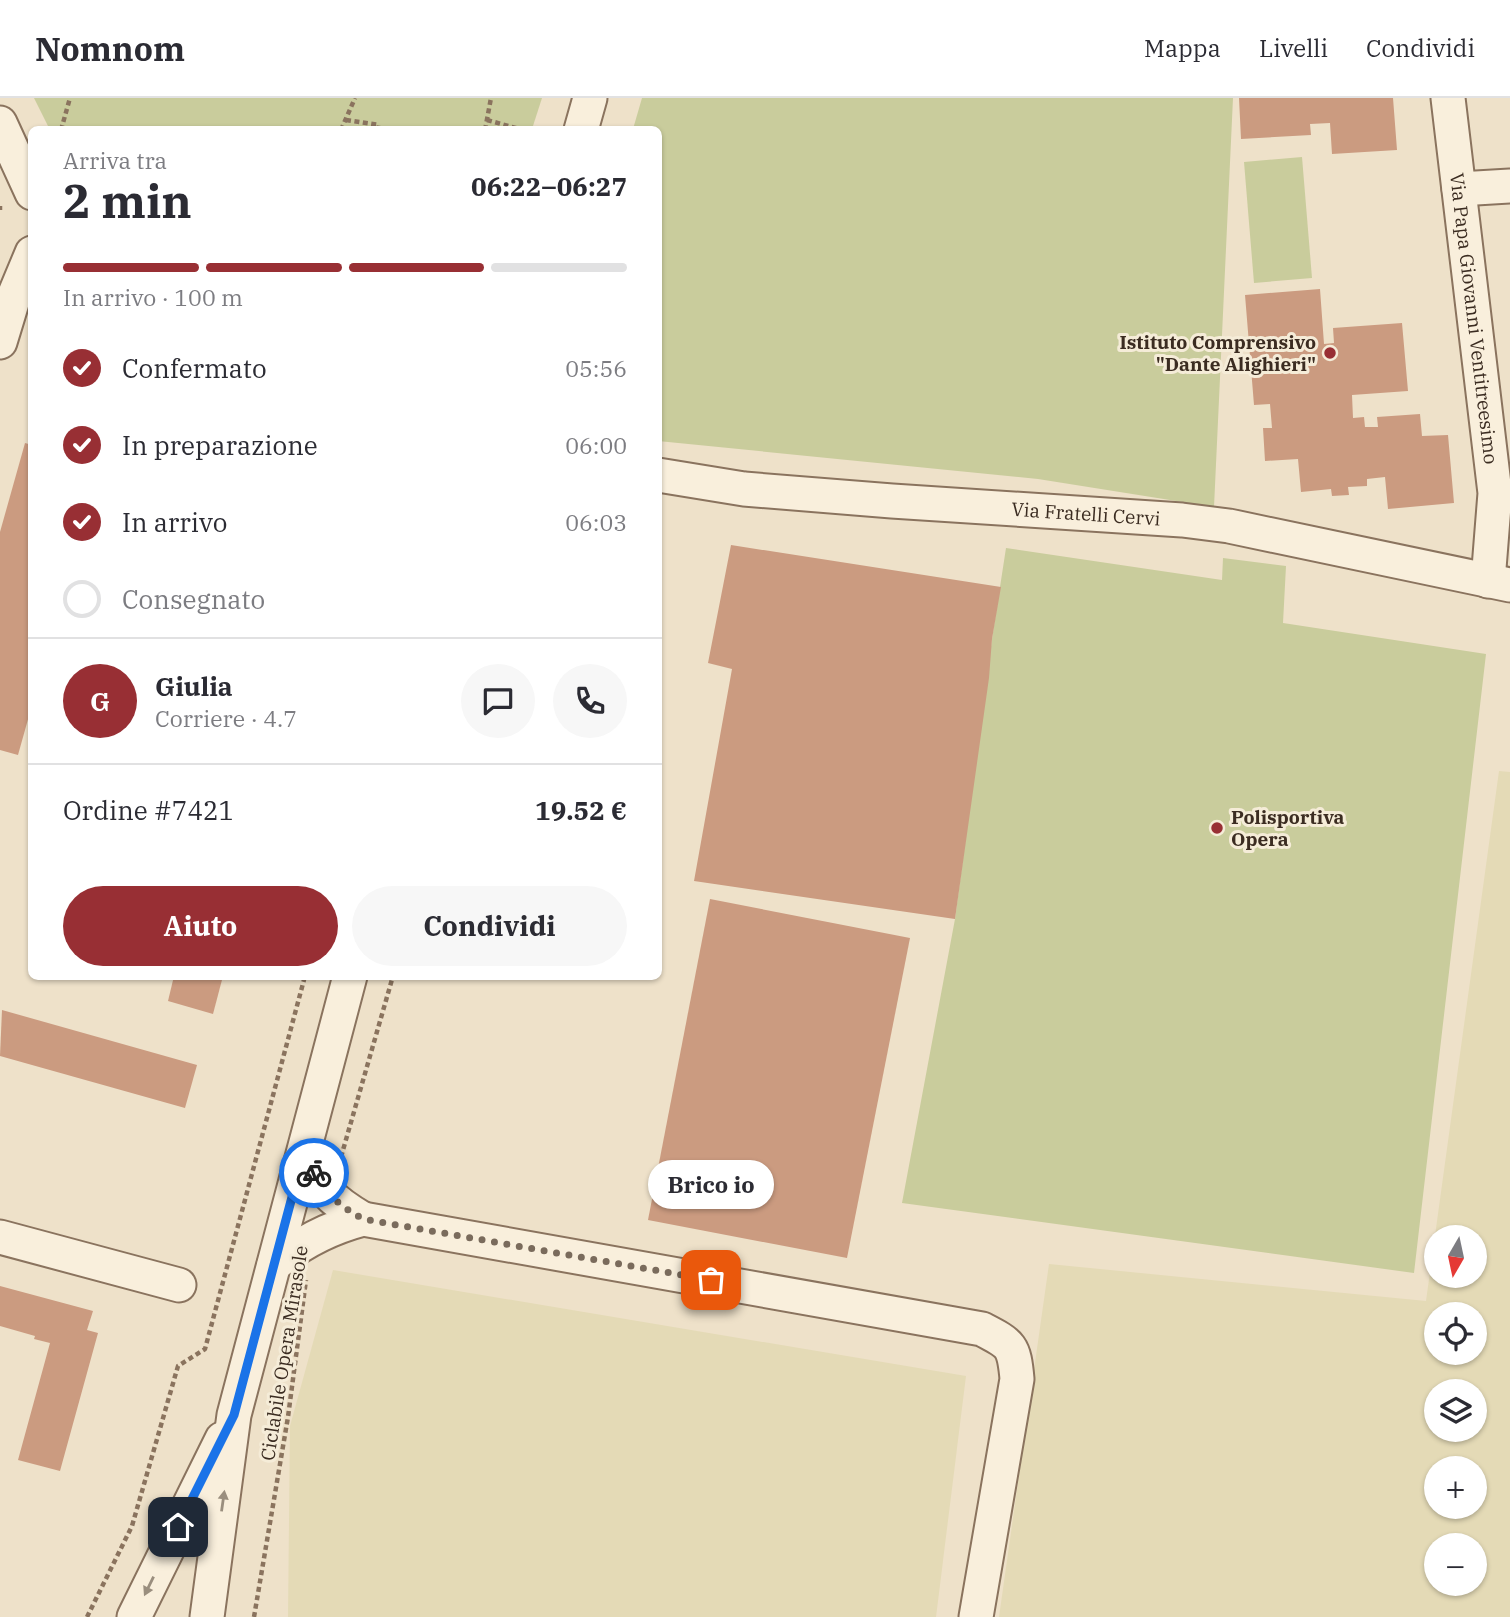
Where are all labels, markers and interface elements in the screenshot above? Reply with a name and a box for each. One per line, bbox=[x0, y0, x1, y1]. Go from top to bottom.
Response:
text: Nomnom bbox=[35, 27, 185, 70]
text: Mappa bbox=[1144, 32, 1221, 64]
text: Livelli bbox=[1259, 32, 1328, 64]
text: Condividi bbox=[1366, 32, 1475, 64]
text: Arriva tra bbox=[63, 145, 167, 175]
text: 06:22–06:27 bbox=[471, 169, 627, 203]
text: 2 min bbox=[63, 171, 192, 231]
street label: Via Papa Giovanni Ventitreesimo bbox=[1445, 171, 1503, 465]
text: In arrivo · 100 m bbox=[63, 282, 243, 312]
place label: Istituto Comprensivo "Dante Alighieri" bbox=[1119, 330, 1316, 376]
marker: Istituto Comprensivo "Dante Alighieri" bbox=[1322, 345, 1338, 361]
icon: check bbox=[63, 349, 101, 387]
text: Confermato bbox=[122, 351, 267, 385]
text: 05:56 bbox=[565, 353, 627, 383]
icon: check bbox=[63, 426, 101, 464]
text: In preparazione bbox=[122, 428, 318, 462]
text: 06:00 bbox=[565, 430, 627, 460]
street label: Via Fratelli Cervi bbox=[1011, 497, 1161, 531]
icon: check bbox=[63, 503, 101, 541]
text: In arrivo bbox=[122, 505, 227, 539]
text: 06:03 bbox=[565, 507, 627, 537]
text: Consegnato bbox=[122, 582, 265, 616]
button: chat bbox=[461, 664, 535, 738]
button: phone bbox=[553, 664, 627, 738]
text: Giulia bbox=[155, 669, 233, 703]
text: G bbox=[90, 684, 110, 718]
text: Corriere · 4.7 bbox=[155, 703, 297, 733]
text: Ordine #7421 bbox=[63, 793, 234, 827]
text: 19.52 € bbox=[535, 793, 627, 827]
place label: Polisportiva Opera bbox=[1231, 805, 1345, 851]
marker: Polisportiva Opera bbox=[1209, 820, 1225, 836]
button: Aiuto bbox=[63, 886, 338, 966]
button: Condividi bbox=[352, 886, 627, 966]
courier bbox=[279, 1138, 349, 1208]
icon: bike bbox=[295, 1154, 333, 1192]
callout: Brico io bbox=[648, 1161, 774, 1210]
text: Brico io bbox=[667, 1169, 755, 1199]
north arrow bbox=[1424, 1225, 1488, 1288]
map controls bbox=[1424, 1225, 1487, 1596]
street label: Ciclabile Opera Mirasole bbox=[255, 1244, 313, 1462]
pin bbox=[681, 1250, 741, 1310]
icon: bag bbox=[692, 1261, 730, 1299]
button: locate bbox=[1424, 1302, 1487, 1365]
button: layers bbox=[1424, 1379, 1487, 1442]
button: + bbox=[1424, 1456, 1487, 1519]
one-way arrow bbox=[218, 1490, 229, 1512]
pin bbox=[148, 1497, 208, 1557]
icon: home bbox=[159, 1508, 197, 1546]
button: − bbox=[1424, 1533, 1487, 1596]
one-way arrow bbox=[144, 1576, 155, 1596]

